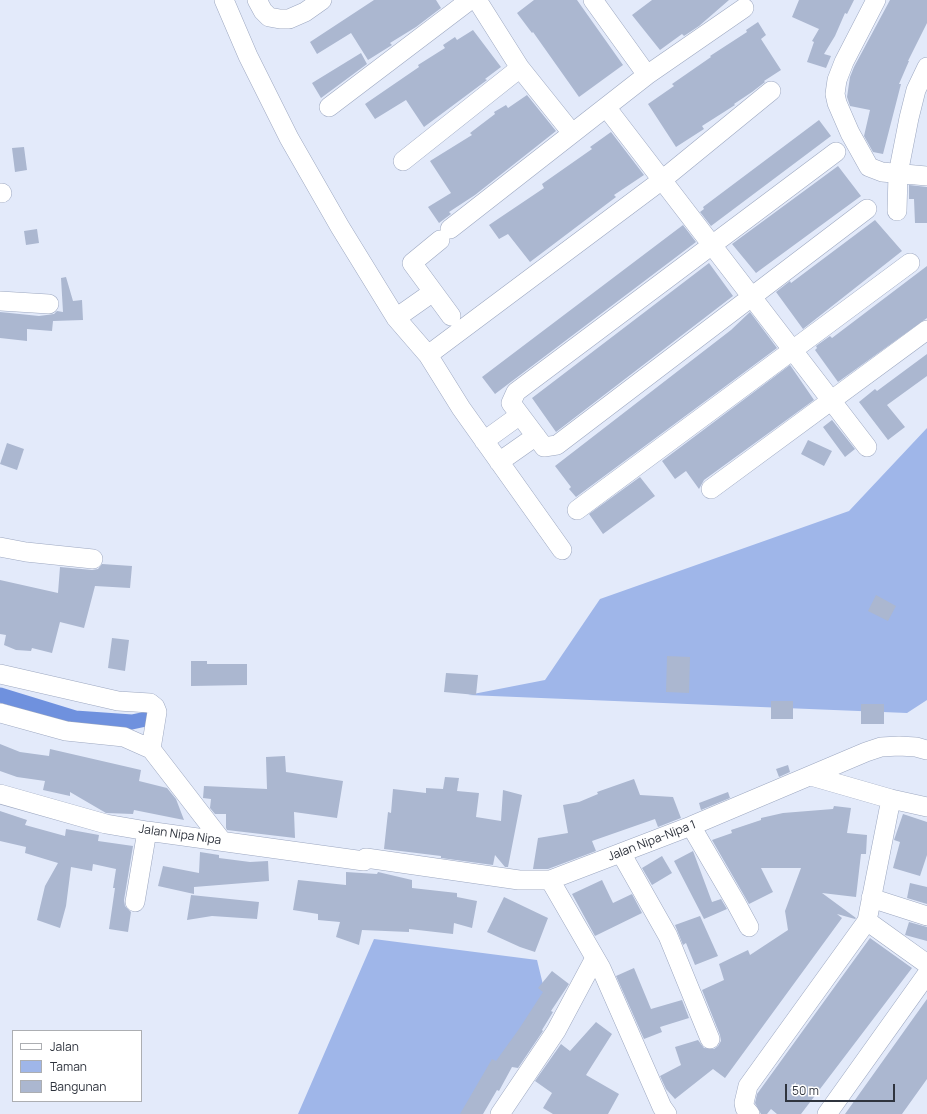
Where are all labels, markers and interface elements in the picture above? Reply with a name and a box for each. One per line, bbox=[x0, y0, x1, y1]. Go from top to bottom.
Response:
street label: Jalan Nipa-Nipa 1 bbox=[606, 818, 698, 864]
street label: Jalan Nipa Nipa bbox=[138, 822, 222, 848]
legend bbox=[12, 1030, 142, 1102]
text: Jalan bbox=[50, 1038, 79, 1055]
text: Taman bbox=[50, 1058, 87, 1075]
scale bar bbox=[787, 1076, 897, 1102]
text: Bangunan bbox=[50, 1078, 106, 1095]
text: 50 m bbox=[792, 1082, 819, 1099]

